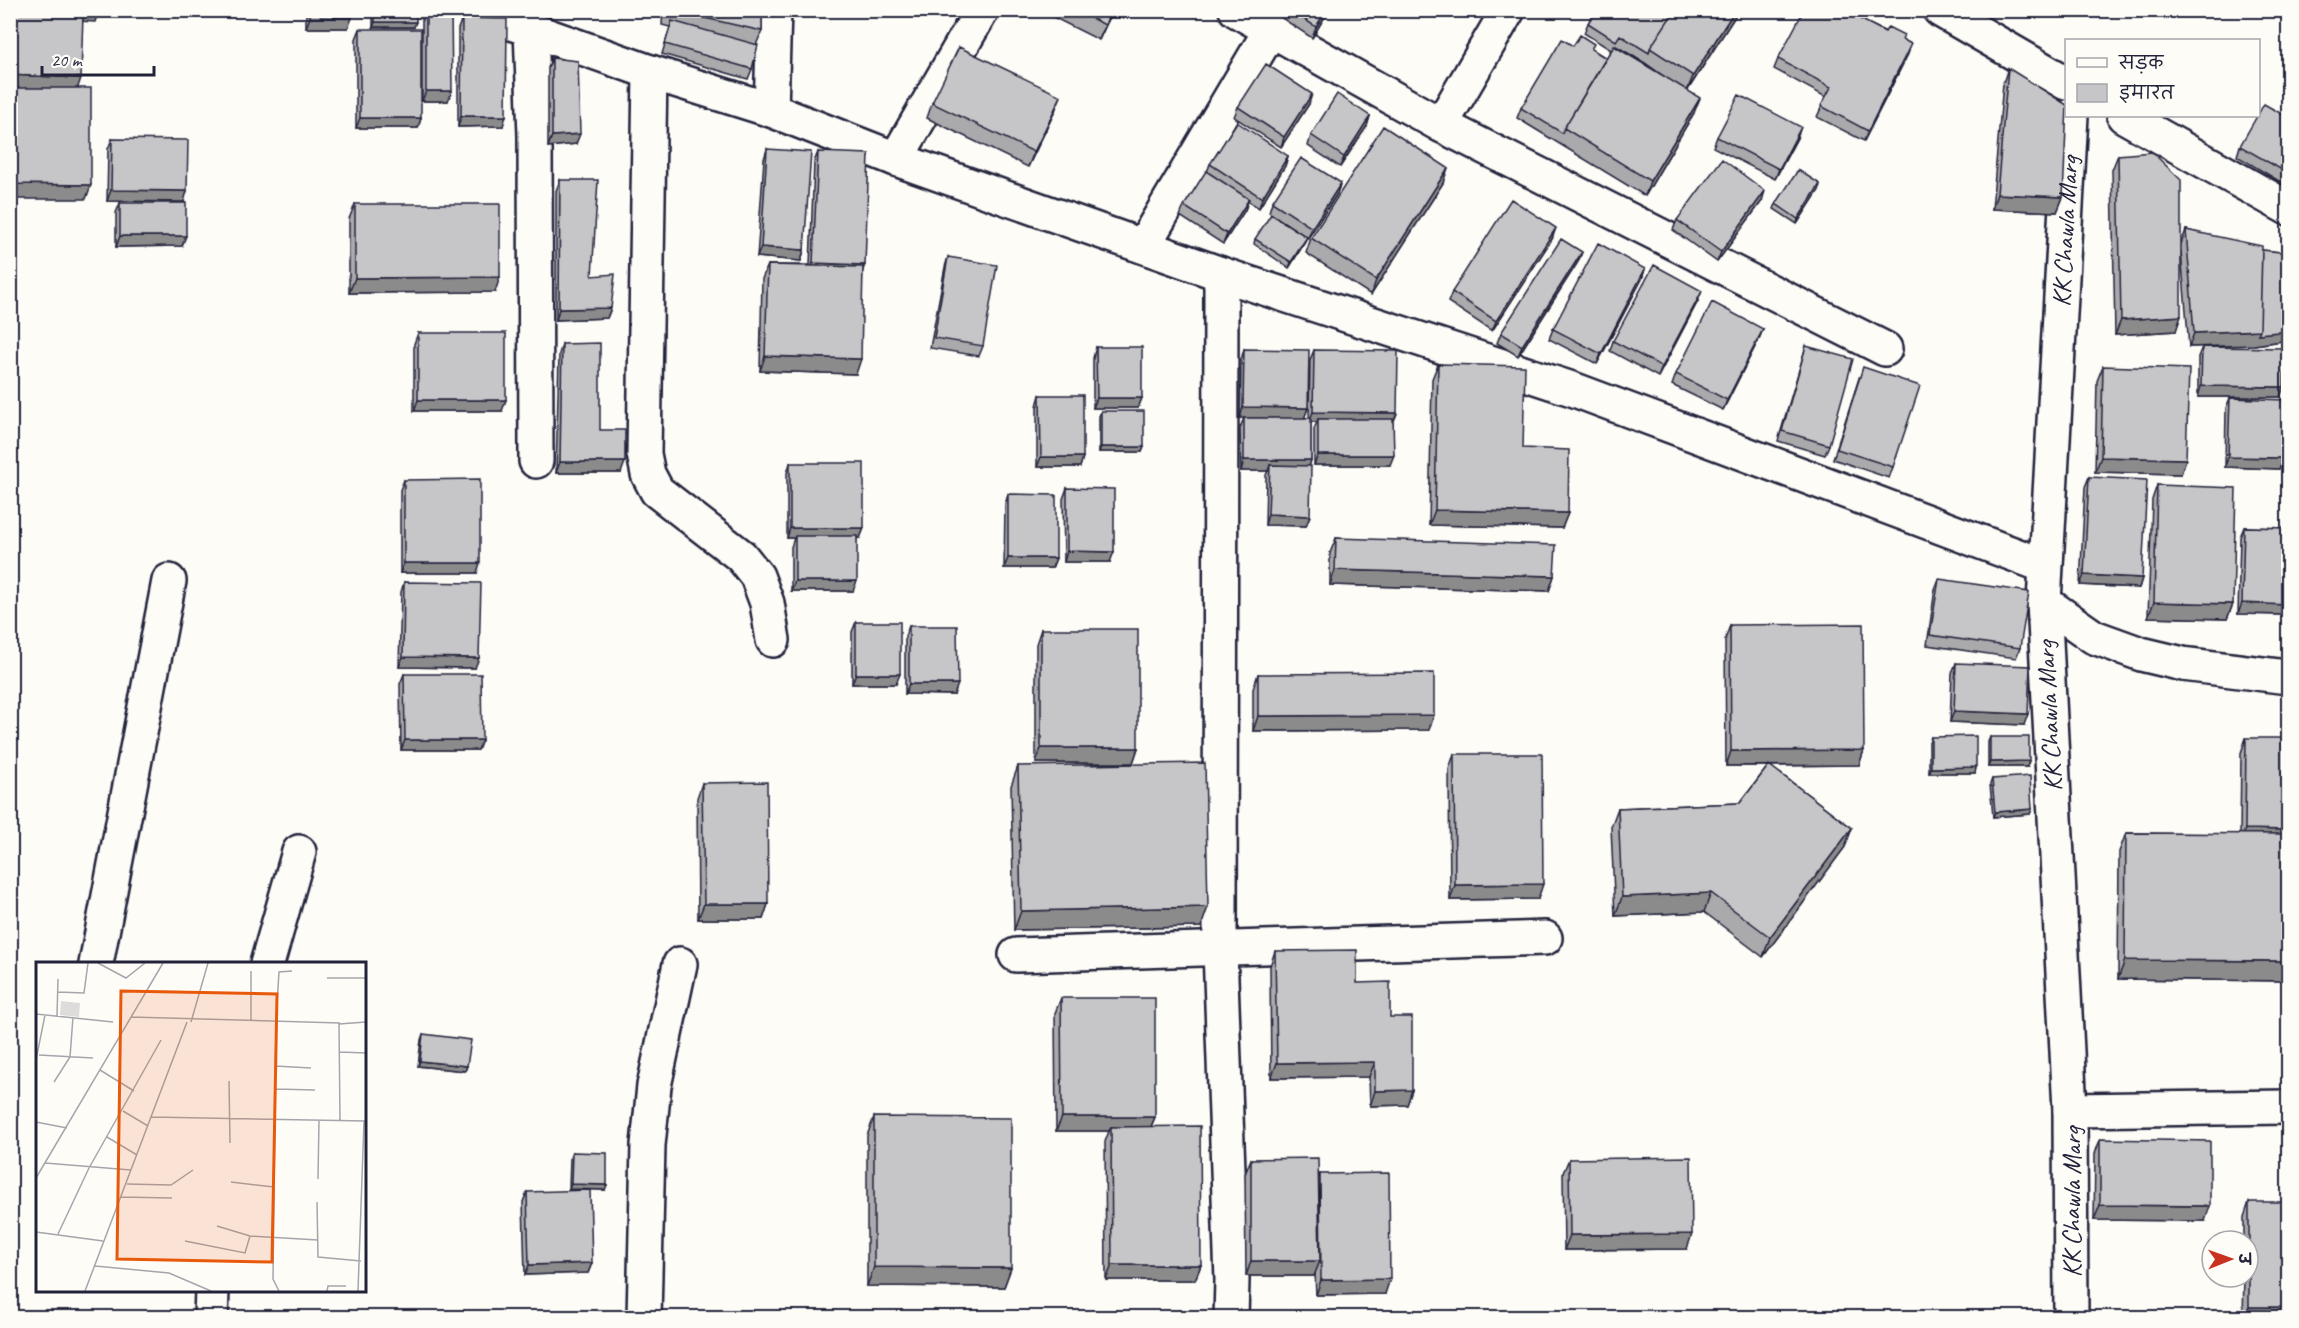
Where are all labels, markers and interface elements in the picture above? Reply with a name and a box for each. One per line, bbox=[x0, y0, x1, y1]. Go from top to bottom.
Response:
scale bar bbox=[42, 39, 154, 77]
legend bbox=[2065, 39, 2260, 117]
text: 20 m bbox=[51, 49, 84, 71]
text: सड़क bbox=[2118, 52, 2164, 74]
text: इमारत bbox=[2119, 82, 2175, 104]
street label: KK Chawla Marg bbox=[2044, 153, 2085, 307]
street label: KK Chawla Marg bbox=[2028, 638, 2069, 792]
inset map bbox=[36, 962, 366, 1292]
street label: KK Chawla Marg bbox=[2055, 1125, 2088, 1277]
north arrow bbox=[2200, 1229, 2260, 1289]
text: उ bbox=[2234, 1251, 2254, 1266]

